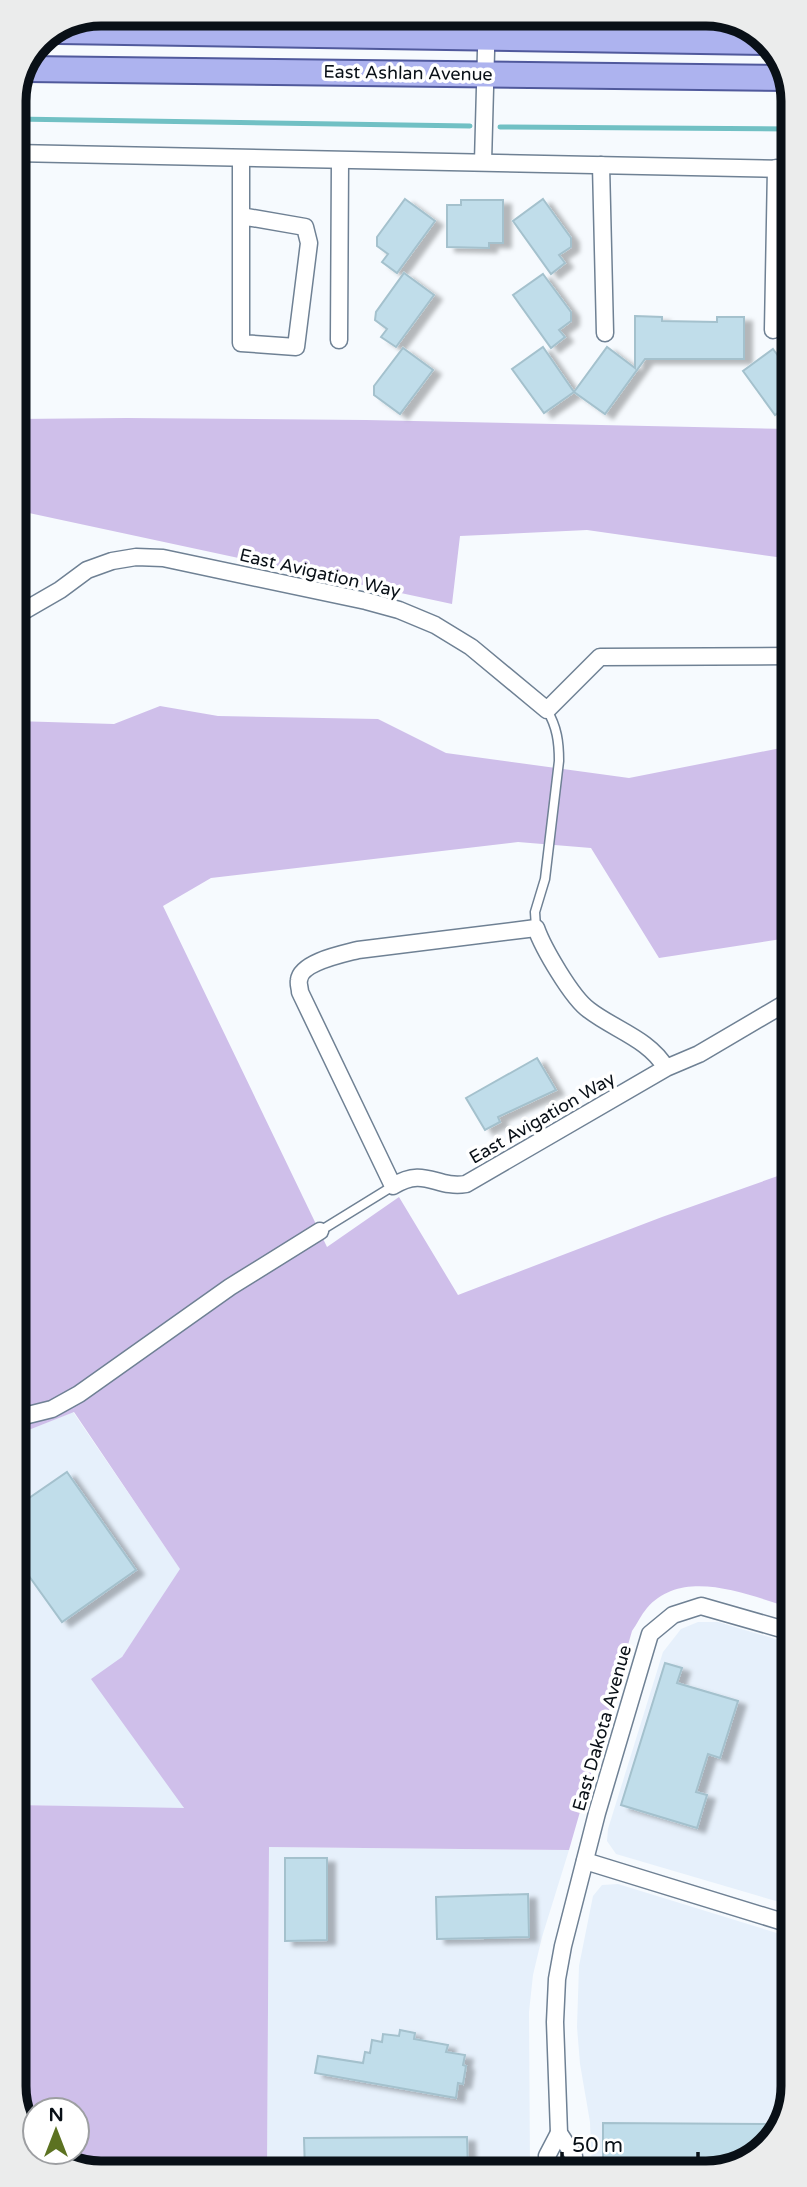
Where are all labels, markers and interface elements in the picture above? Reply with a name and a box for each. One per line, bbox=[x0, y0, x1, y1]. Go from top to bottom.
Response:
street label: East Ashlan Avenue bbox=[323, 61, 493, 85]
street label: East Avigation Way bbox=[237, 544, 403, 602]
street label: East Avigation Way bbox=[465, 1067, 619, 1169]
street label: East Dakota Avenue bbox=[568, 1642, 636, 1814]
north arrow bbox=[21, 2096, 91, 2166]
text: N bbox=[48, 2104, 64, 2126]
scale bar bbox=[562, 2120, 698, 2164]
text: 50 m bbox=[572, 2133, 623, 2158]

